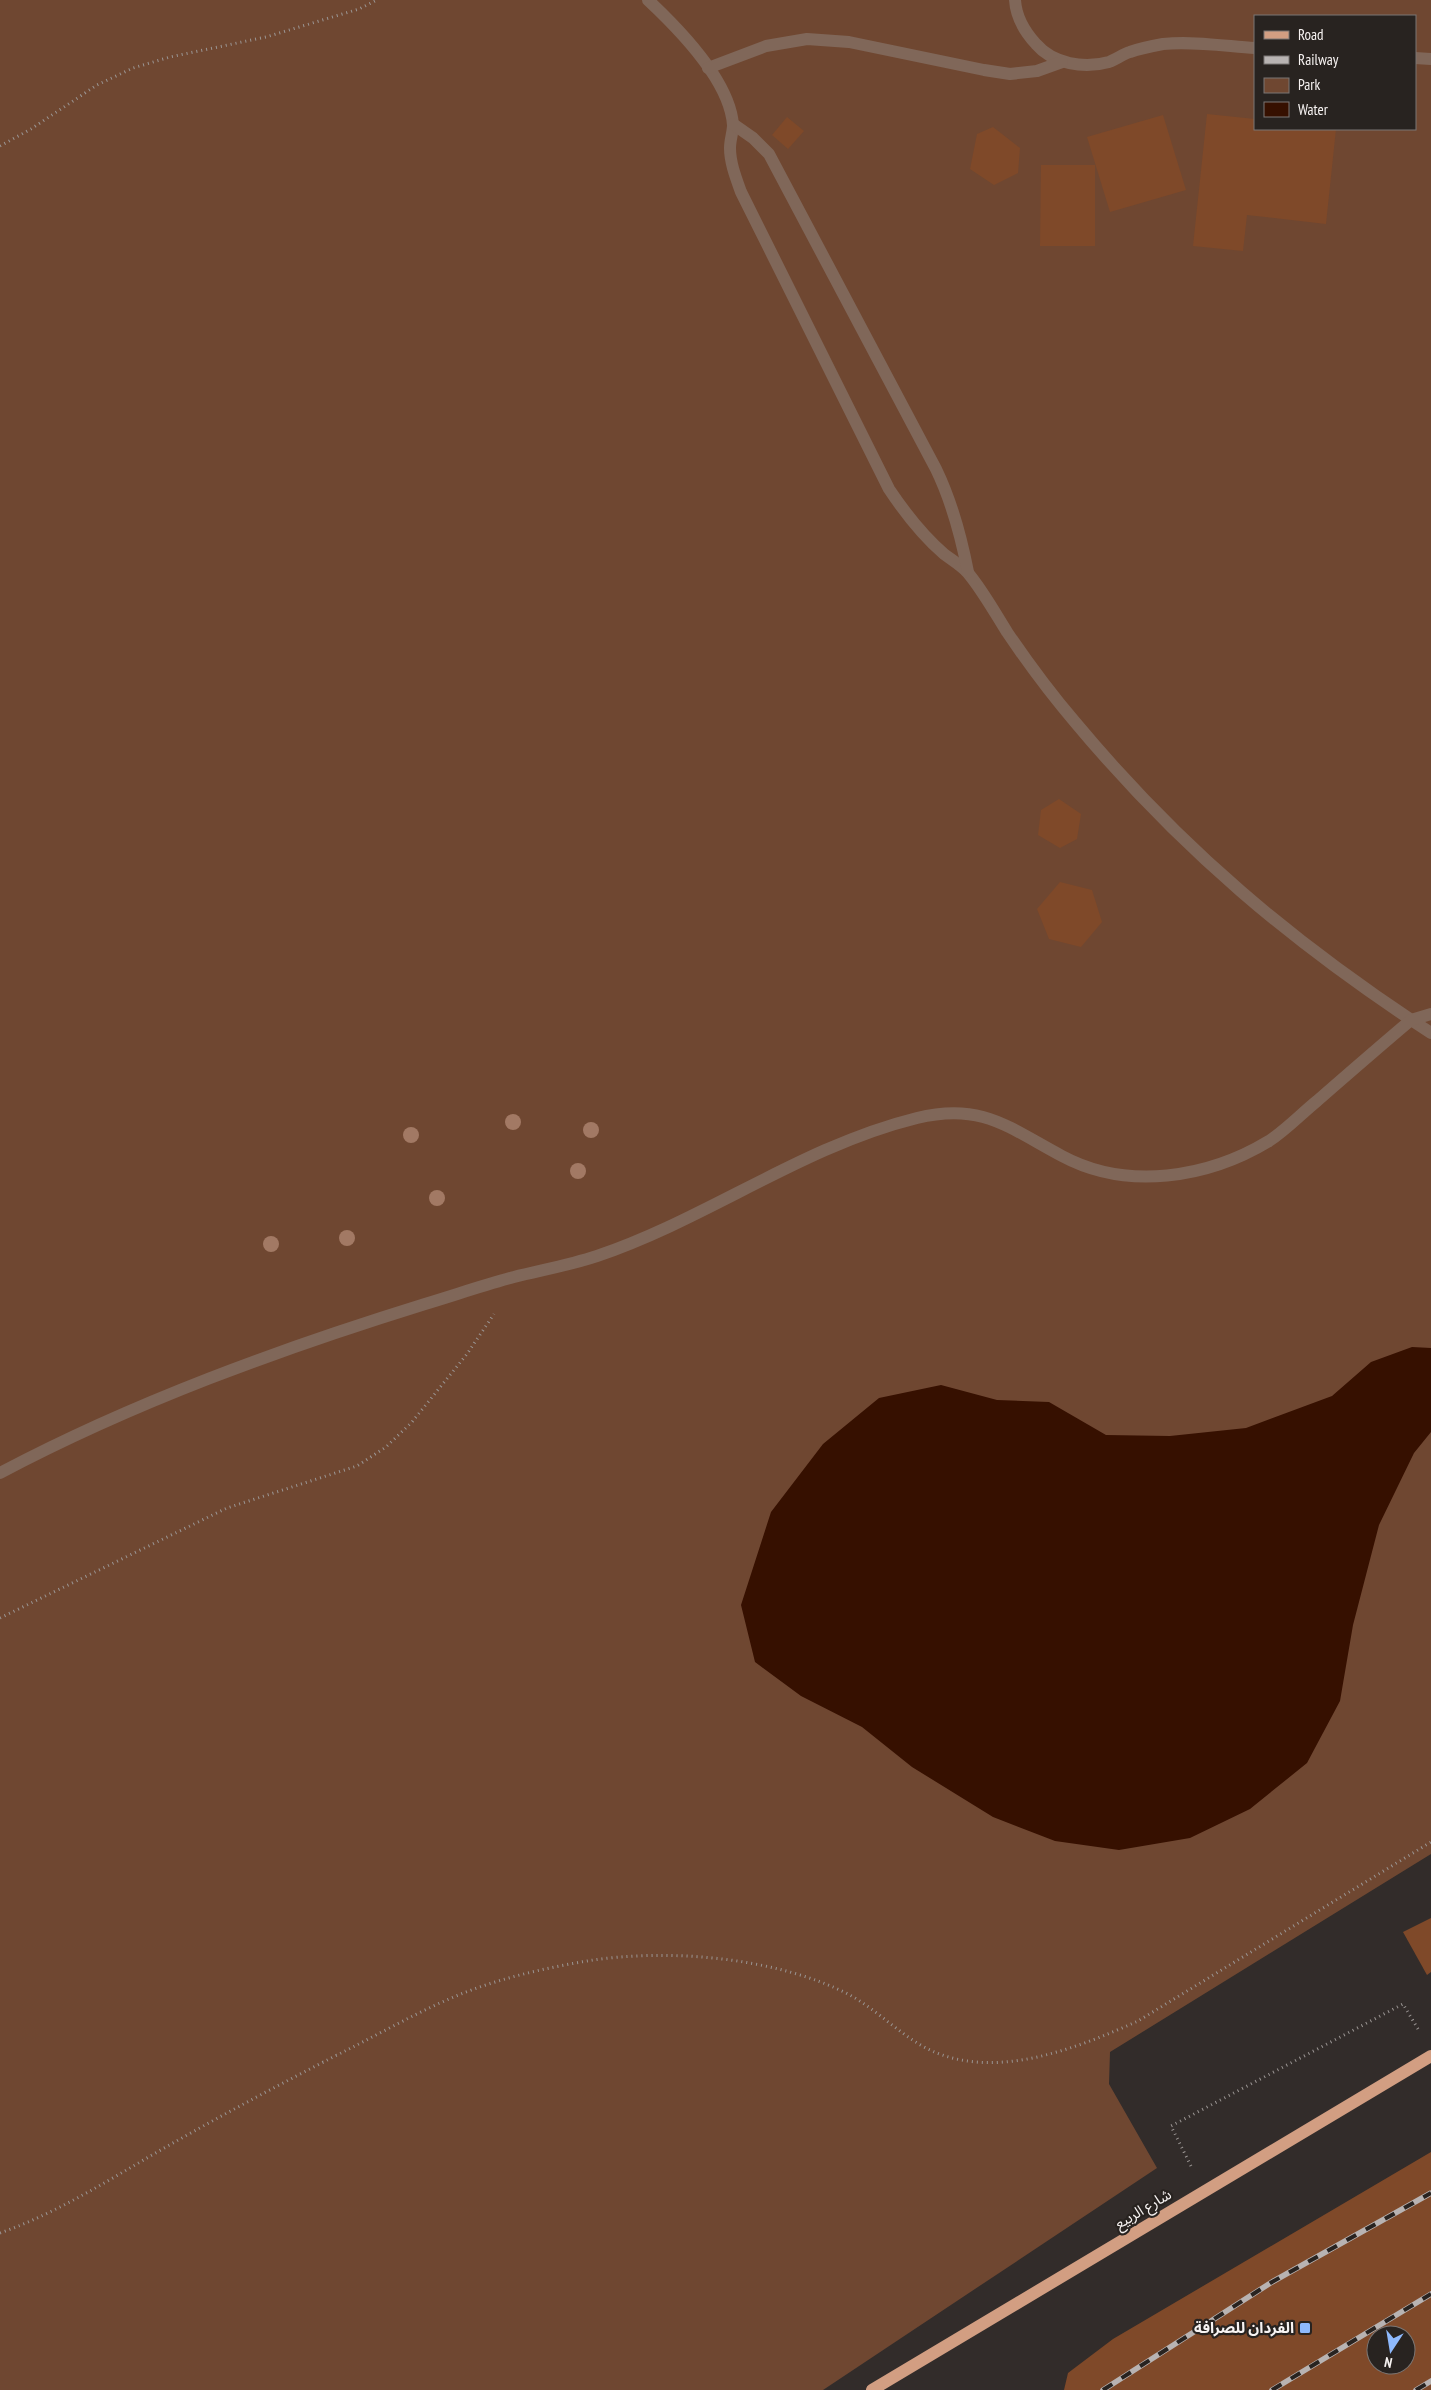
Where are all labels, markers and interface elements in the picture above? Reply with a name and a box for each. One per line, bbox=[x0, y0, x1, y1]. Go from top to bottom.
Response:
legend bbox=[1254, 15, 1416, 130]
text: Road bbox=[1298, 25, 1324, 44]
text: Railway bbox=[1298, 50, 1339, 69]
text: Park bbox=[1298, 75, 1320, 94]
text: Water bbox=[1298, 100, 1329, 119]
street label: شارع الربيع bbox=[1111, 2184, 1176, 2236]
place label: الفردان للصرافة bbox=[1194, 2318, 1294, 2337]
marker: الفردان للصرافة bbox=[1298, 2321, 1312, 2335]
north arrow bbox=[1366, 2325, 1416, 2375]
text: N bbox=[1383, 2353, 1394, 2372]

